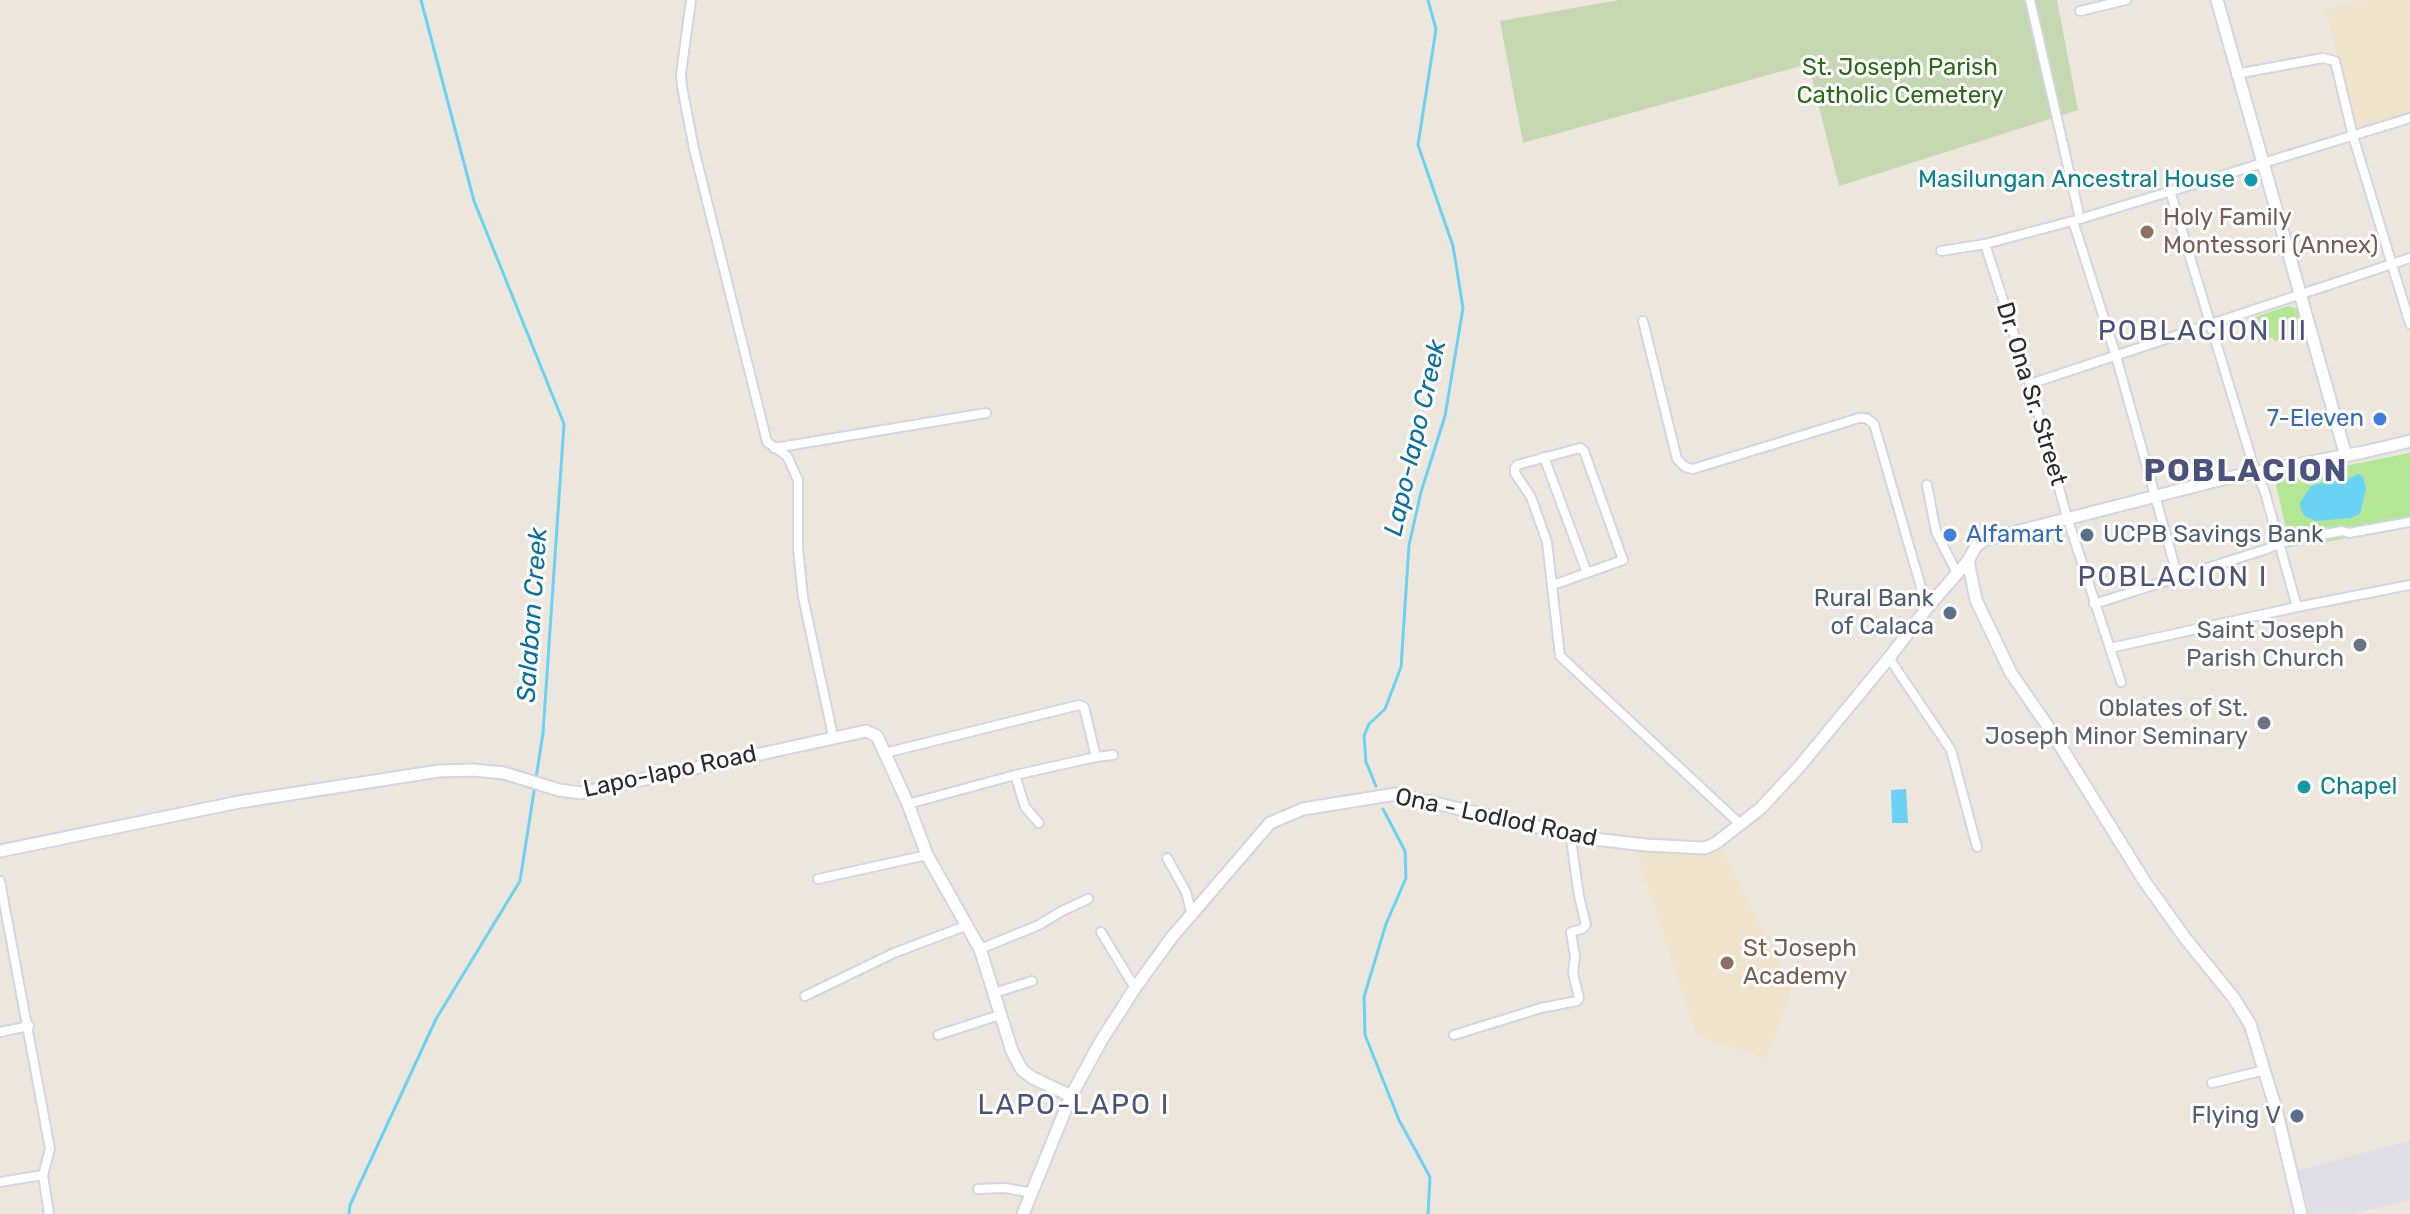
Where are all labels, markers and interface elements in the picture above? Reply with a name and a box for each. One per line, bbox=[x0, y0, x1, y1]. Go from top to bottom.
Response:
park label: St. Joseph Parish Catholic Cemetery bbox=[1797, 54, 2003, 110]
place label: Masilungan Ancestral House bbox=[1918, 166, 2235, 194]
marker: Masilungan Ancestral House bbox=[2242, 171, 2260, 189]
place label: Holy Family Montessori (Annex) bbox=[2163, 204, 2378, 260]
marker: Holy Family Montessori (Annex) bbox=[2138, 223, 2156, 241]
street label: Dr. Ona Sr. Street bbox=[1989, 299, 2073, 489]
district label: POBLACION III bbox=[2098, 315, 2308, 349]
water label: Lapo-lapo Creek bbox=[1378, 337, 1454, 539]
place label: 7-Eleven bbox=[2267, 405, 2364, 433]
marker: 7-Eleven bbox=[2371, 410, 2389, 428]
district label: POBLACION bbox=[2143, 453, 2349, 491]
place label: Alfamart bbox=[1966, 521, 2063, 549]
place label: UCPB Savings Bank bbox=[2103, 521, 2323, 549]
water label: Salaban Creek bbox=[511, 526, 555, 704]
marker: Alfamart bbox=[1941, 526, 1959, 544]
marker: UCPB Savings Bank bbox=[2078, 526, 2096, 544]
district label: POBLACION I bbox=[2077, 561, 2269, 595]
place label: Rural Bank of Calaca bbox=[1814, 585, 1934, 641]
marker: Rural Bank of Calaca bbox=[1941, 604, 1959, 622]
place label: Saint Joseph Parish Church bbox=[2186, 617, 2344, 673]
marker: Saint Joseph Parish Church bbox=[2351, 636, 2369, 654]
place label: Oblates of St. Joseph Minor Seminary bbox=[1985, 695, 2248, 751]
marker: Oblates of St. Joseph Minor Seminary bbox=[2255, 714, 2273, 732]
street label: Lapo-lapo Road bbox=[581, 740, 759, 804]
place label: Chapel bbox=[2320, 773, 2397, 801]
marker: Chapel bbox=[2295, 778, 2313, 796]
street label: Ona - Lodlod Road bbox=[1393, 783, 1599, 853]
place label: St Joseph Academy bbox=[1743, 935, 1857, 991]
marker: St Joseph Academy bbox=[1718, 954, 1736, 972]
district label: LAPO-LAPO I bbox=[978, 1089, 1170, 1123]
place label: Flying V bbox=[2192, 1102, 2281, 1130]
marker: Flying V bbox=[2288, 1107, 2306, 1125]

